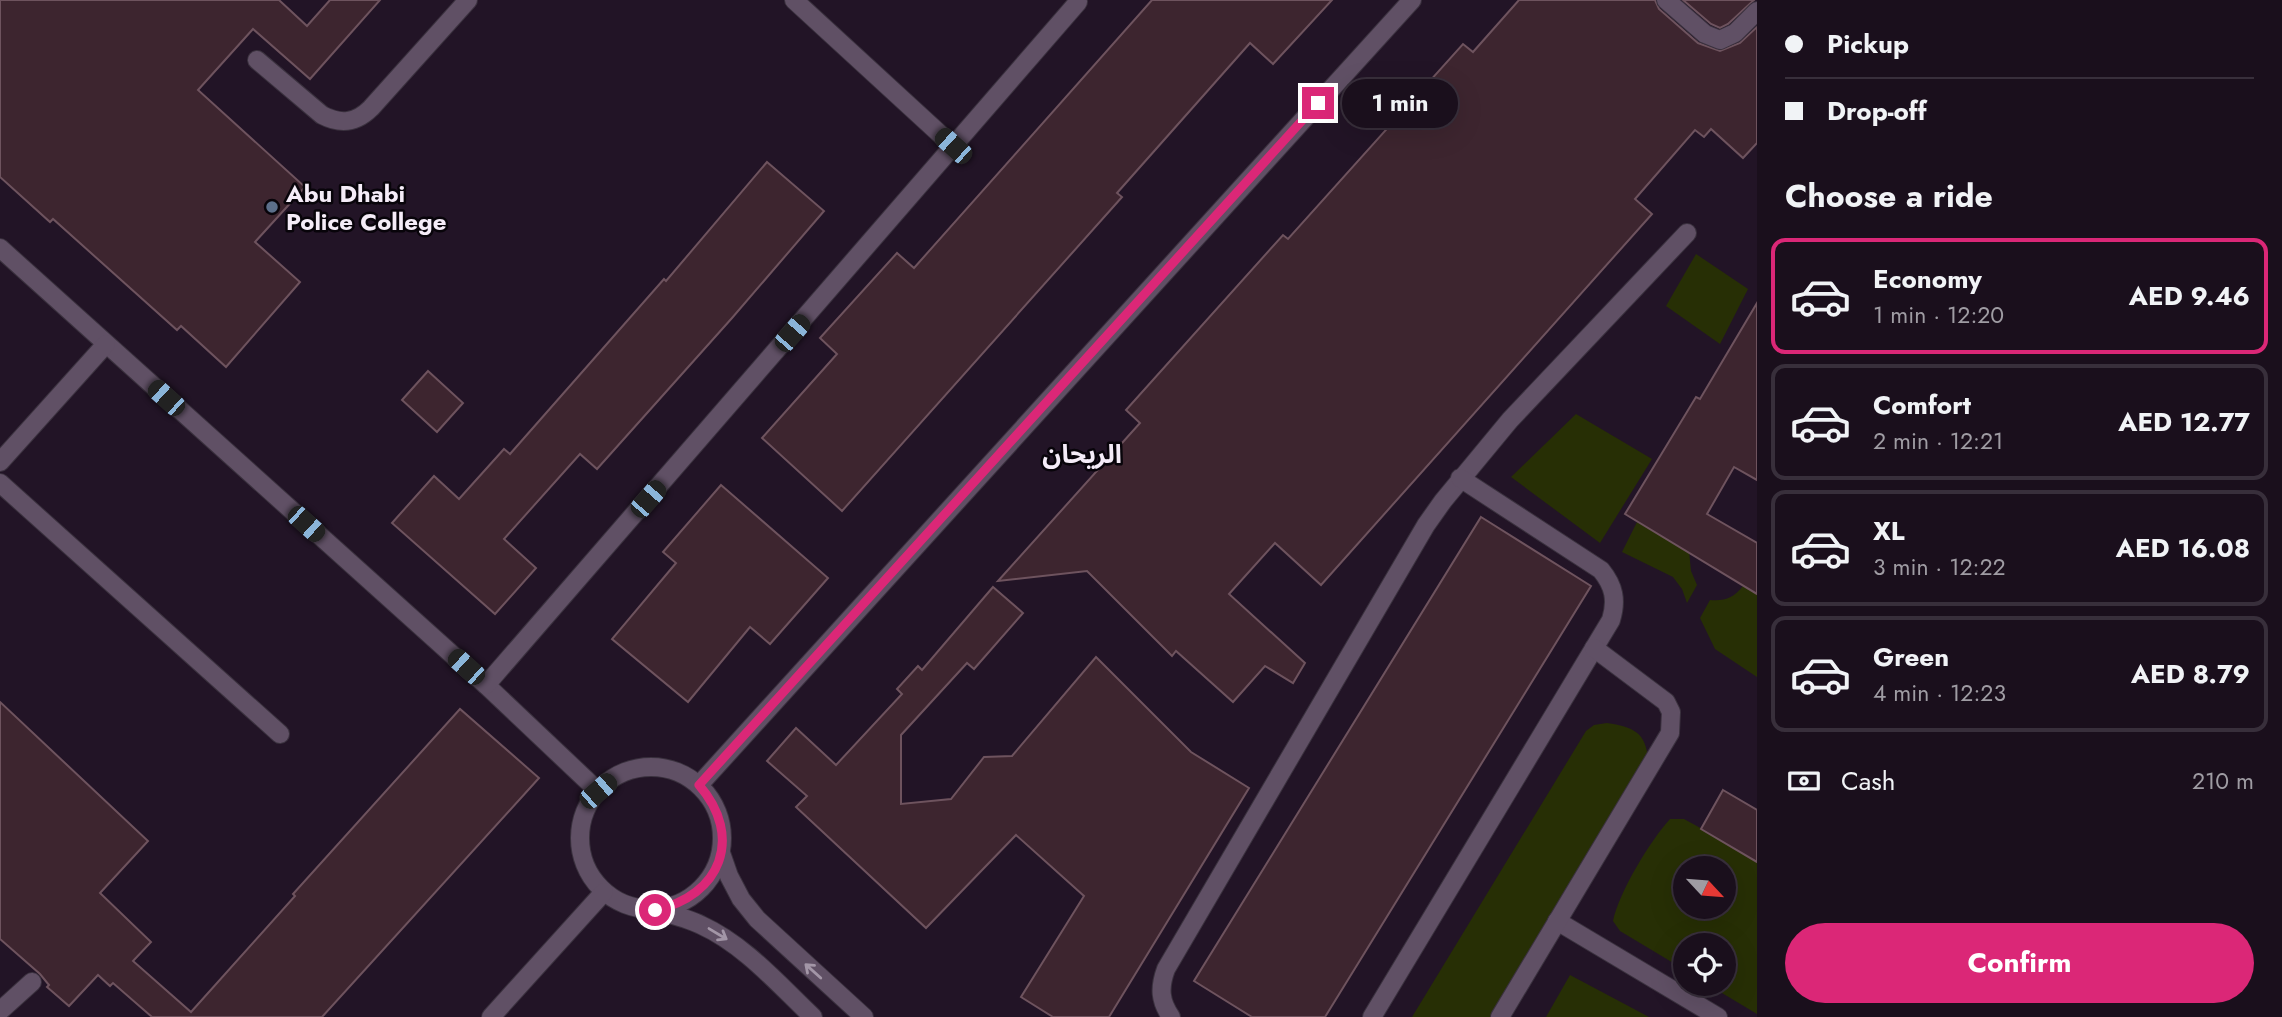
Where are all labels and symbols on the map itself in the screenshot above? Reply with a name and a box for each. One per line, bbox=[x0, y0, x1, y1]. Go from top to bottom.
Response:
callout: 1 min bbox=[1342, 78, 1458, 128]
route end bbox=[1302, 87, 1334, 119]
car bbox=[931, 124, 976, 168]
place label: Abu Dhabi Police College bbox=[285, 176, 446, 239]
marker: Abu Dhabi Police College bbox=[264, 199, 280, 215]
car bbox=[771, 310, 814, 356]
car bbox=[144, 376, 189, 420]
district label: الريحان bbox=[1042, 435, 1122, 473]
car bbox=[627, 476, 670, 522]
car bbox=[284, 502, 329, 546]
car bbox=[444, 645, 489, 689]
car bbox=[576, 769, 621, 813]
north arrow bbox=[1673, 856, 1736, 919]
route start bbox=[639, 894, 671, 926]
one-way arrow bbox=[708, 927, 727, 942]
one-way arrow bbox=[805, 963, 823, 979]

